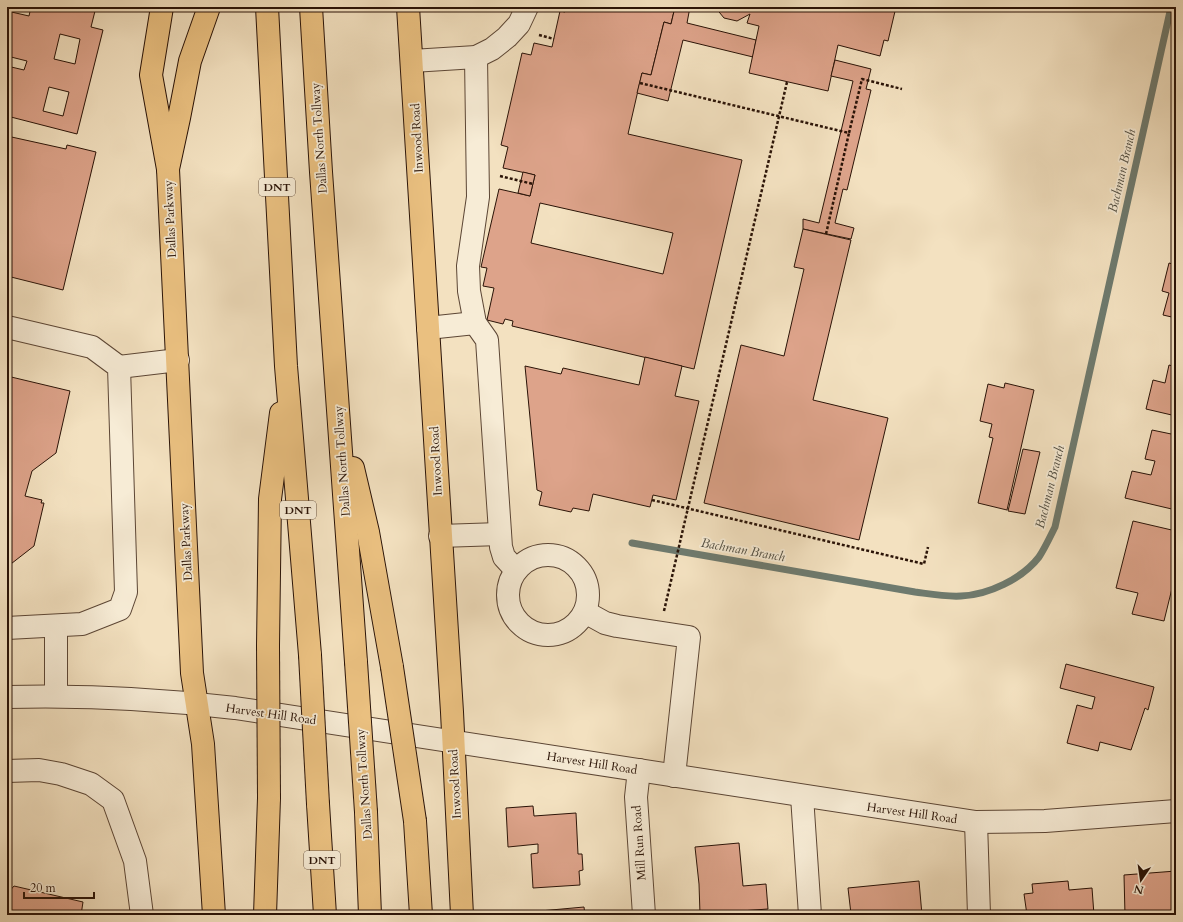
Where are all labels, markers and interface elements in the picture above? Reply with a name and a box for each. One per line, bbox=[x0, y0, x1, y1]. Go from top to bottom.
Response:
street label: Dallas North Tollway bbox=[307, 82, 331, 194]
street label: Inwood Road bbox=[407, 102, 427, 173]
water label: Bachman Branch bbox=[1104, 127, 1141, 214]
road number: DNT bbox=[259, 178, 295, 196]
street label: Dallas Parkway bbox=[160, 179, 180, 258]
street label: Dallas North Tollway bbox=[330, 405, 354, 517]
street label: Inwood Road bbox=[426, 425, 446, 496]
water label: Bachman Branch bbox=[1031, 443, 1069, 530]
road number: DNT bbox=[280, 501, 316, 519]
street label: Dallas Parkway bbox=[176, 502, 196, 581]
water label: Bachman Branch bbox=[700, 534, 787, 566]
street label: Harvest Hill Road bbox=[225, 700, 318, 728]
street label: Dallas North Tollway bbox=[352, 728, 376, 840]
street label: Inwood Road bbox=[445, 748, 465, 819]
street label: Harvest Hill Road bbox=[546, 748, 639, 778]
street label: Harvest Hill Road bbox=[866, 799, 959, 827]
street label: Mill Run Road bbox=[628, 804, 650, 881]
road number: DNT bbox=[304, 851, 340, 869]
north arrow bbox=[1121, 860, 1161, 900]
scale bar bbox=[24, 874, 94, 900]
text: 20 m bbox=[30, 880, 57, 896]
text: N bbox=[1132, 881, 1145, 898]

